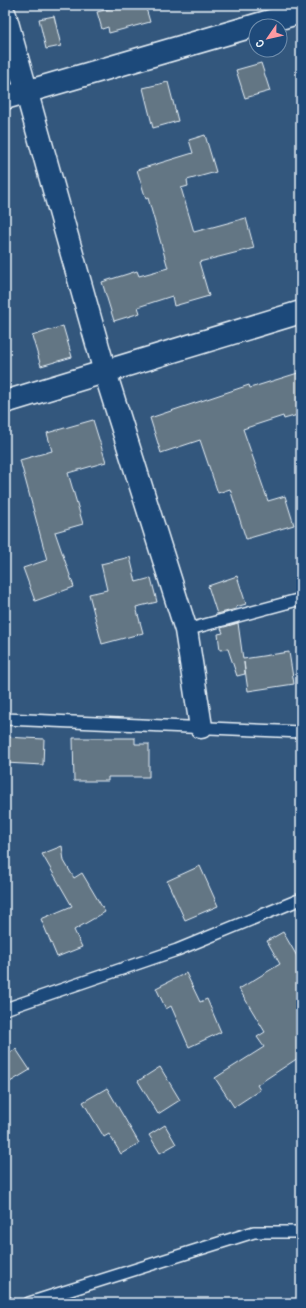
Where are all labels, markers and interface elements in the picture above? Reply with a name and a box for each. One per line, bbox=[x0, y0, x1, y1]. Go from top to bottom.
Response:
north arrow bbox=[248, 18, 288, 58]
text: С bbox=[253, 37, 267, 50]

